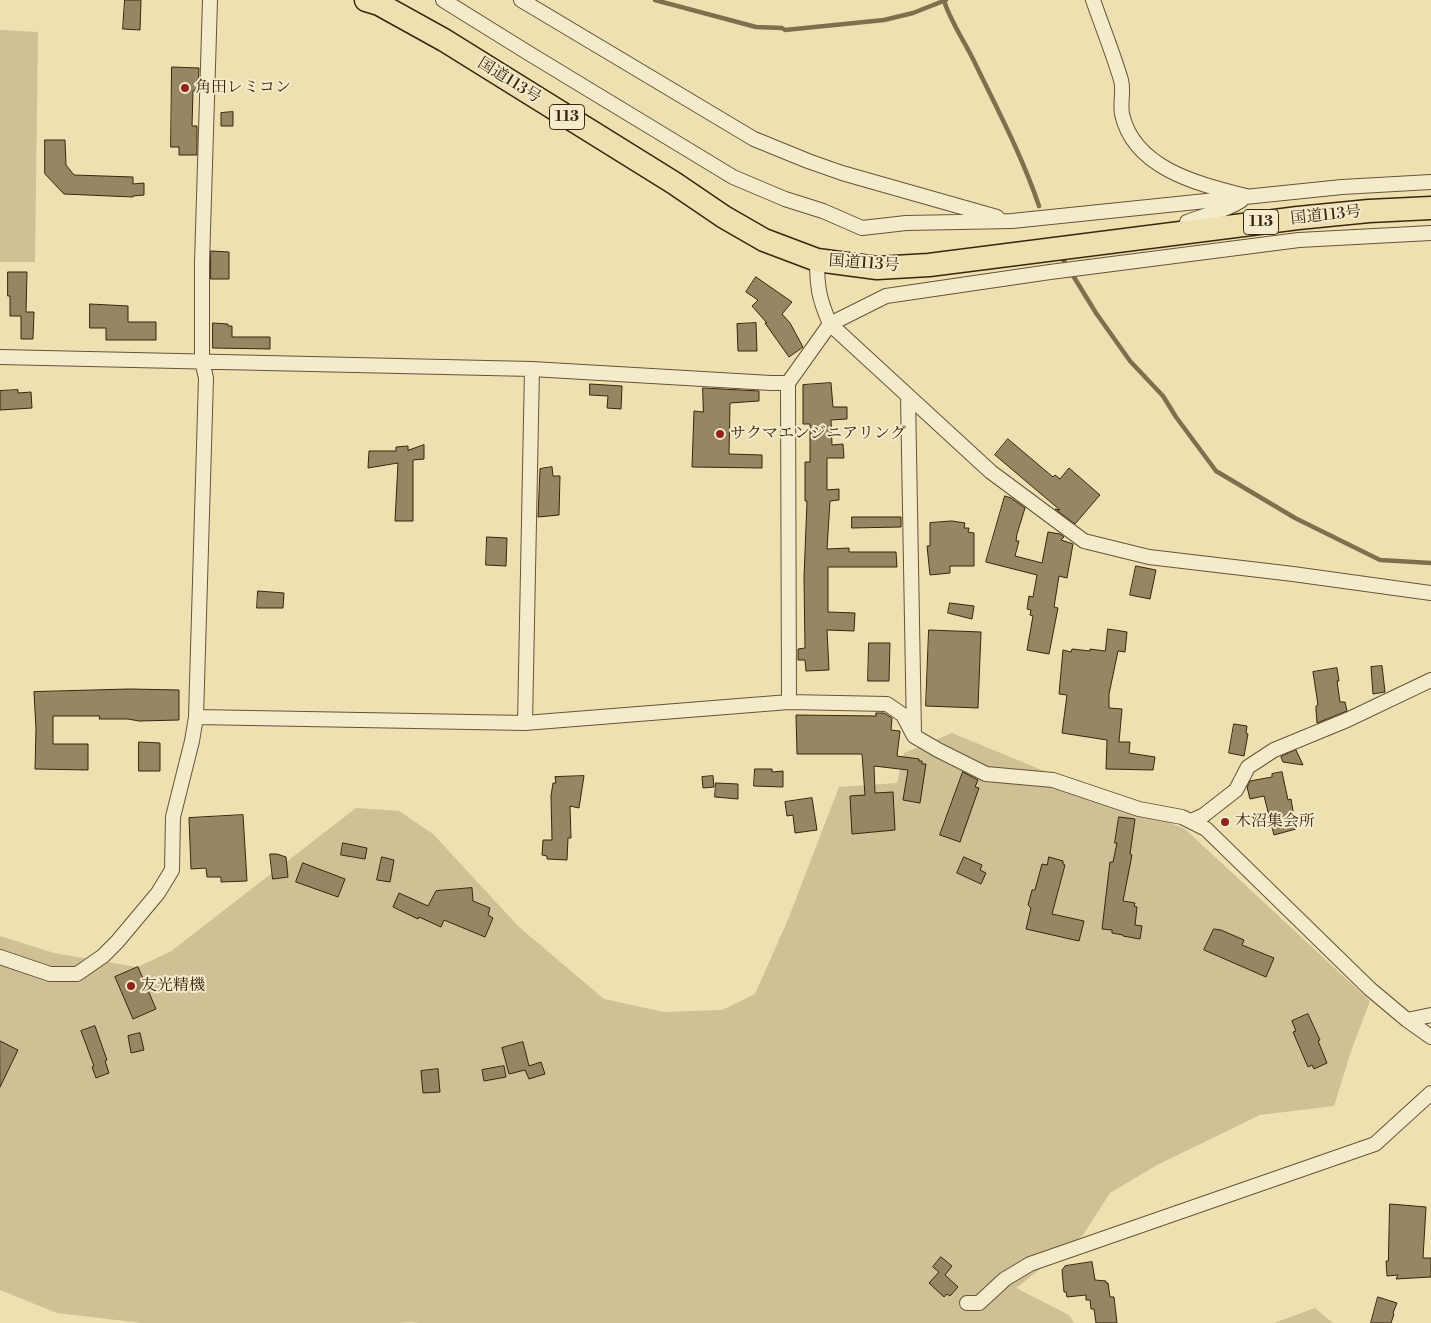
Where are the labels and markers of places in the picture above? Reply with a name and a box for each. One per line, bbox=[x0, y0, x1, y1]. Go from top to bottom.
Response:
place label: 角田レミコン bbox=[195, 78, 291, 98]
marker: 角田レミコン bbox=[179, 82, 191, 94]
place label: サクマエンジニアリング bbox=[730, 424, 906, 444]
marker: サクマエンジニアリング bbox=[714, 428, 726, 440]
place label: 木沼集会所 bbox=[1235, 812, 1315, 832]
marker: 木沼集会所 bbox=[1219, 816, 1231, 828]
place label: 友光精機 bbox=[141, 976, 205, 996]
marker: 友光精機 bbox=[125, 980, 137, 992]

